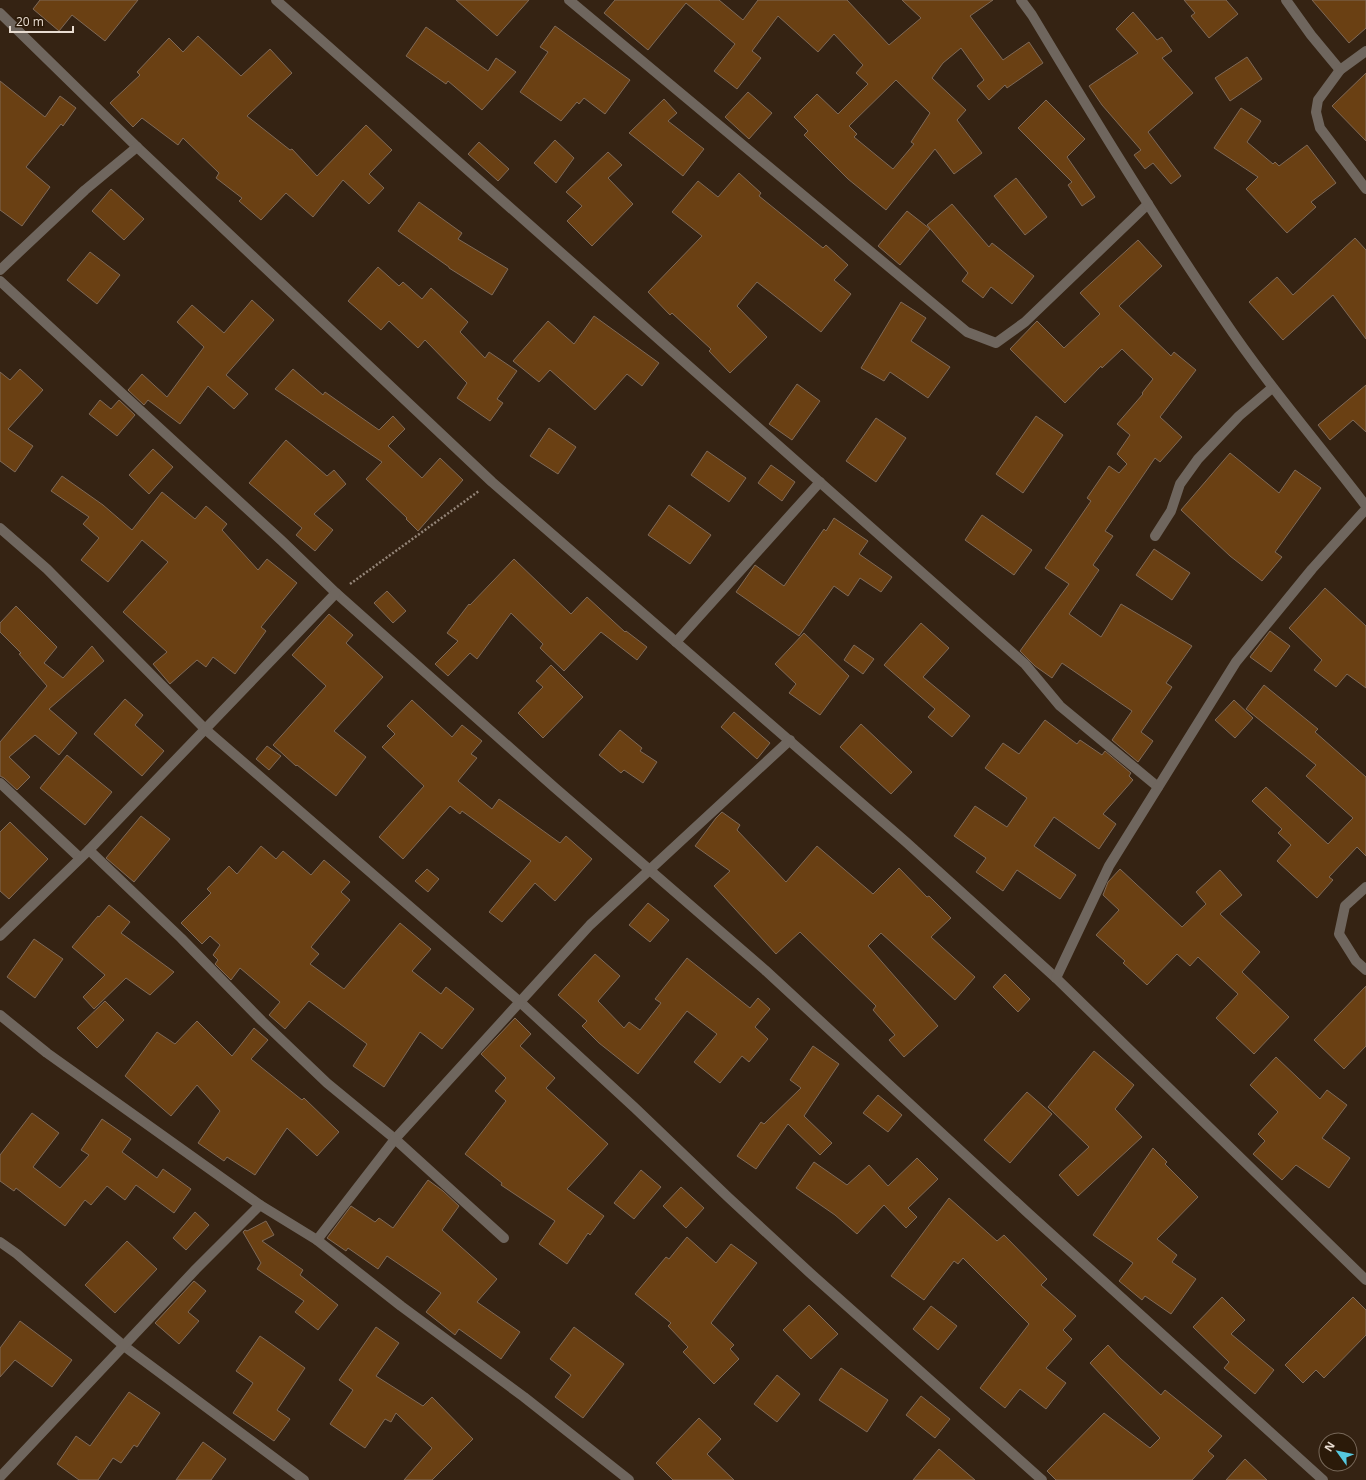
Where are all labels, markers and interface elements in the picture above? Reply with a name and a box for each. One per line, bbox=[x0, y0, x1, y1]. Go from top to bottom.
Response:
scale bar bbox=[10, 8, 73, 34]
text: 20 m bbox=[16, 13, 44, 30]
north arrow bbox=[1318, 1432, 1358, 1472]
text: N bbox=[1320, 1438, 1338, 1454]

